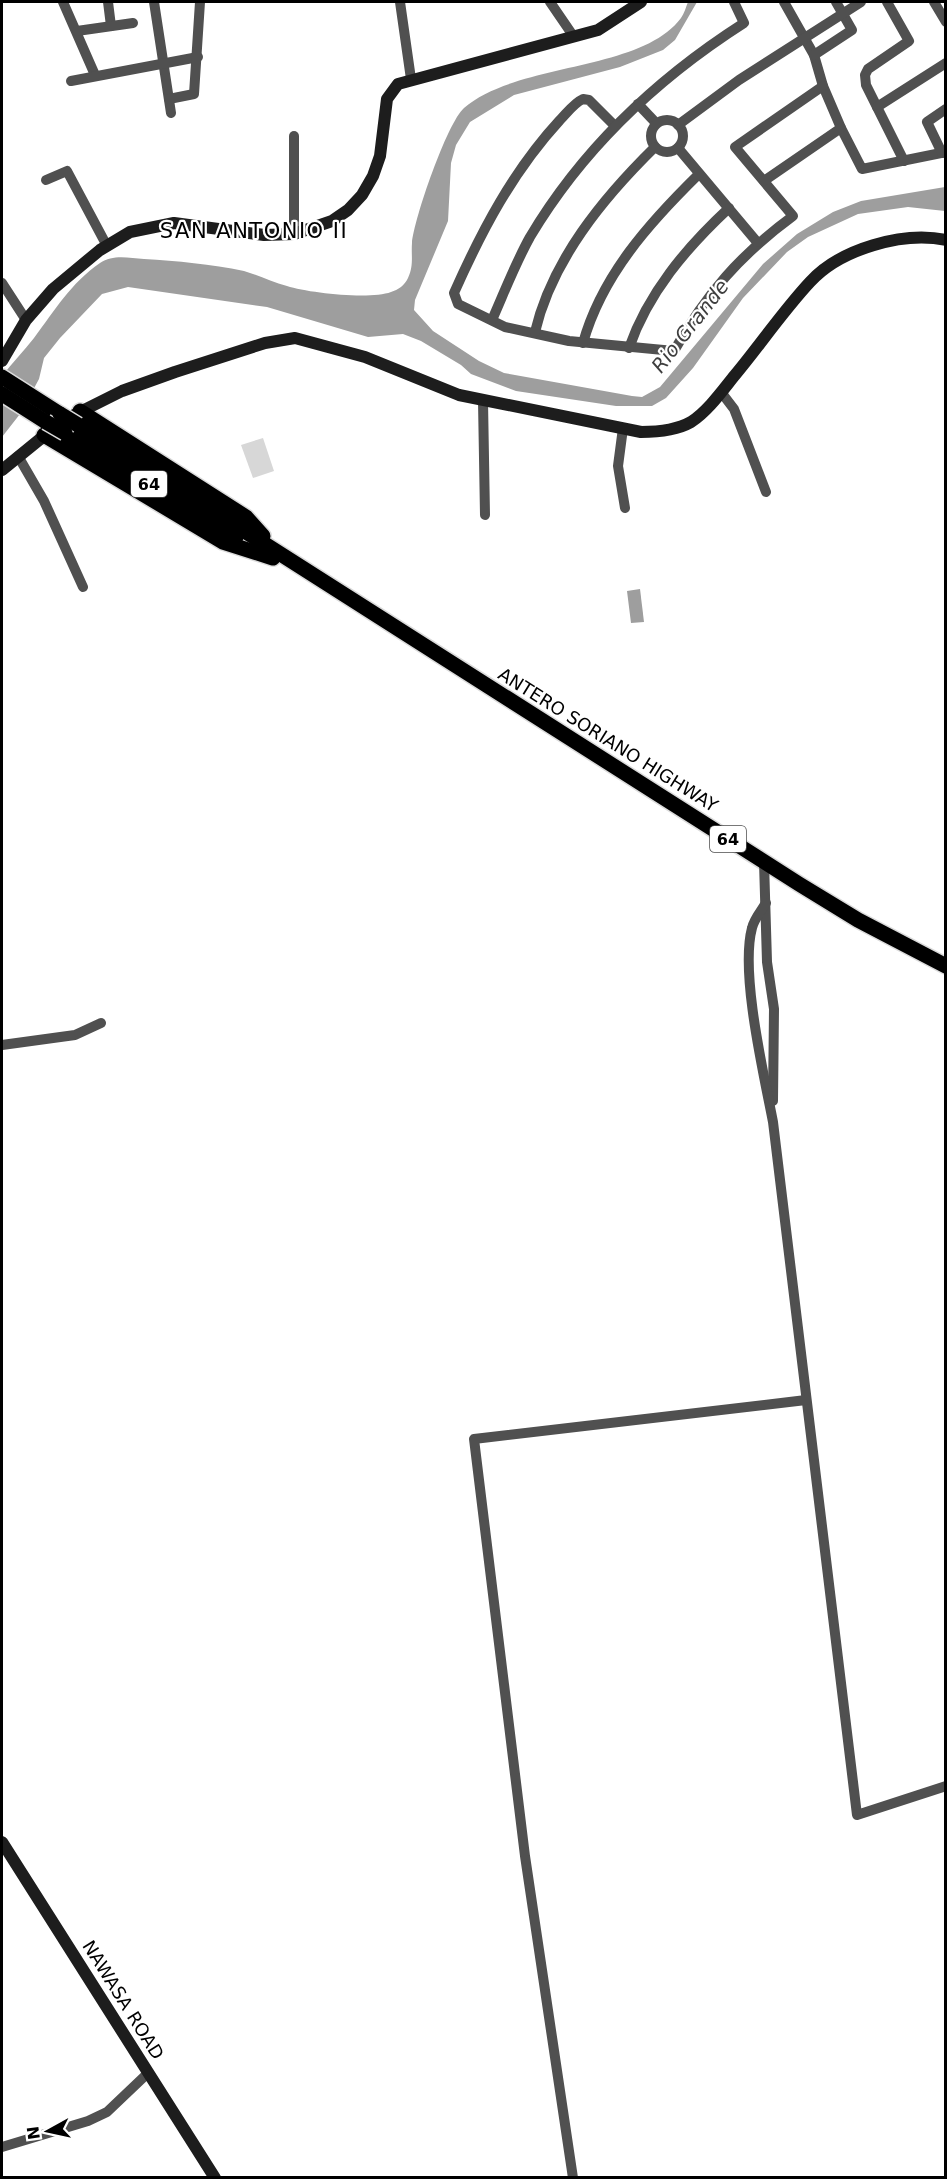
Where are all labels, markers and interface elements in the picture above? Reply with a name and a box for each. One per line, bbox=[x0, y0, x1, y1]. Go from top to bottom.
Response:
district label: SAN ANTONIO II bbox=[160, 219, 348, 243]
water label: Rio Grande bbox=[646, 275, 734, 377]
road number: 64 bbox=[131, 471, 167, 497]
street label: ANTERO SORIANO HIGHWAY bbox=[495, 663, 723, 816]
road number: 64 bbox=[710, 826, 746, 852]
street label: NAWASA ROAD bbox=[78, 1936, 168, 2063]
north arrow bbox=[18, 2101, 78, 2161]
text: N bbox=[23, 2125, 44, 2141]

